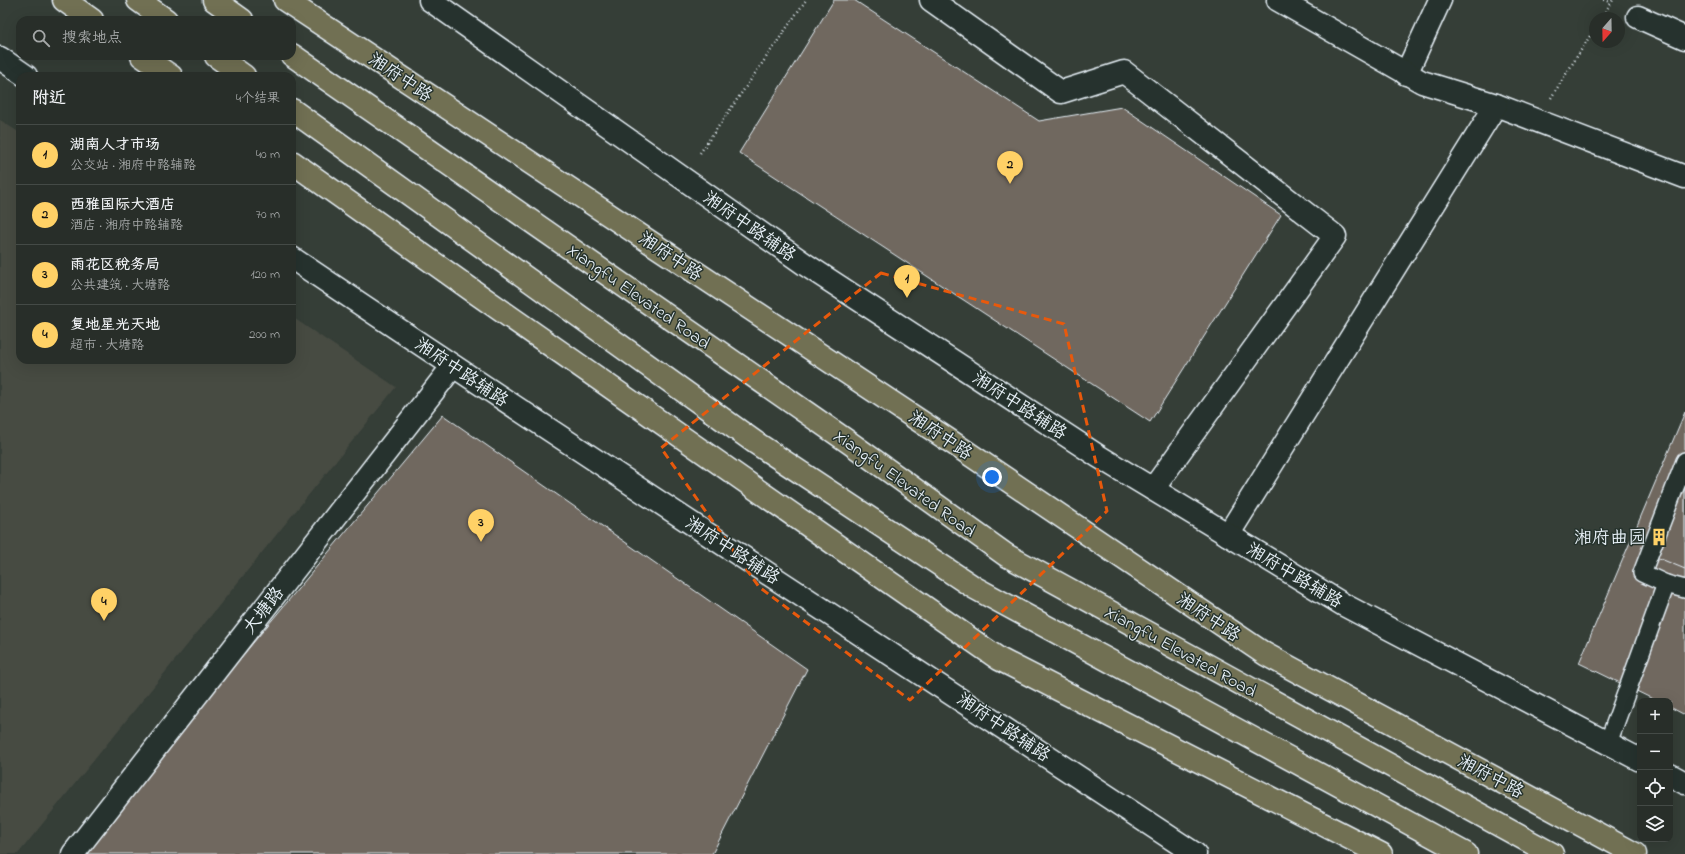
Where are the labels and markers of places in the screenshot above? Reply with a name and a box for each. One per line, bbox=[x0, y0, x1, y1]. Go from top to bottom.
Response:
pin: 2 bbox=[997, 151, 1023, 184]
pin: 1 bbox=[894, 265, 920, 298]
pin: 3 bbox=[468, 509, 494, 542]
place label: 湘府曲园 bbox=[1574, 526, 1646, 552]
building icon: 湘府曲园 bbox=[1649, 527, 1669, 547]
pin: 4 bbox=[91, 588, 117, 621]

